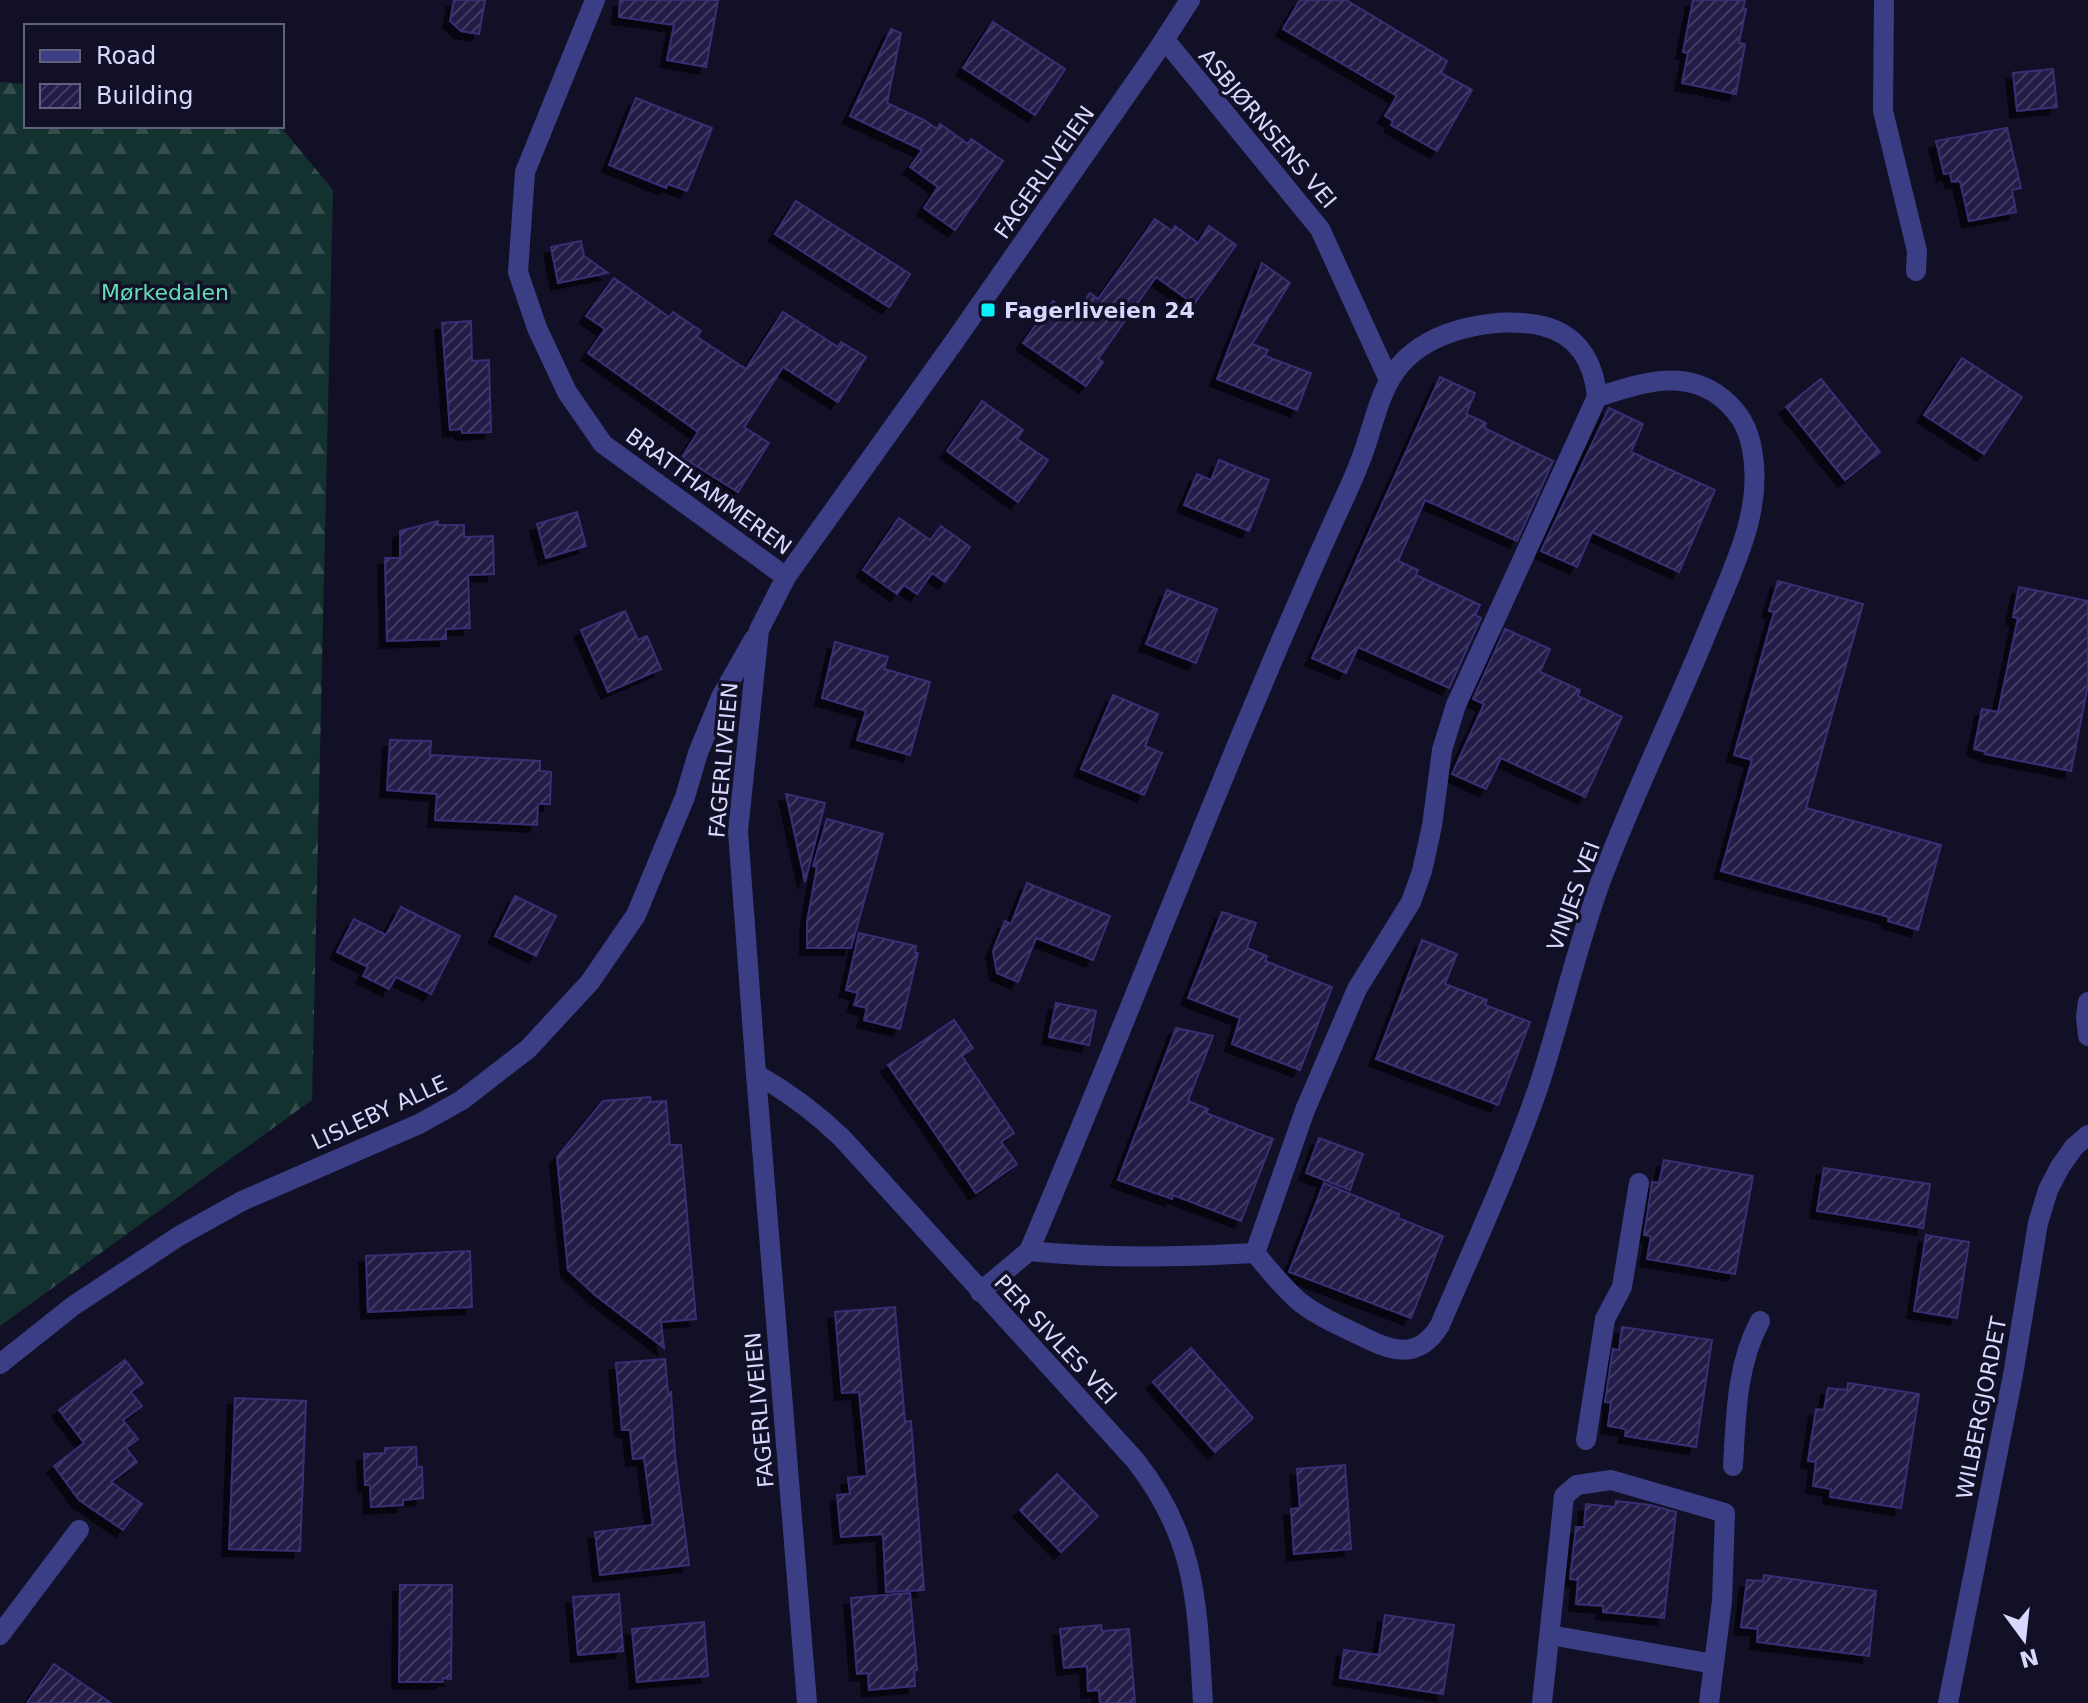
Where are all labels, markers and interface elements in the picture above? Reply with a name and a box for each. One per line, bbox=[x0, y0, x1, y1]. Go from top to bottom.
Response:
legend bbox=[24, 24, 284, 128]
text: Road bbox=[96, 42, 156, 70]
street label: ASBJØRNSENS VEI bbox=[1194, 44, 1342, 213]
text: Building bbox=[96, 82, 193, 110]
street label: FAGERLIVEIEN bbox=[989, 101, 1099, 243]
park label: Mørkedalen bbox=[101, 280, 229, 305]
place label: Fagerliveien 24 bbox=[1004, 298, 1195, 323]
marker: Fagerliveien 24 bbox=[979, 301, 997, 319]
street label: BRATTHAMMEREN bbox=[621, 423, 796, 560]
street label: FAGERLIVEIEN bbox=[704, 681, 743, 839]
street label: VINJES VEI bbox=[1542, 838, 1605, 954]
street label: LISLEBY ALLE bbox=[307, 1070, 451, 1155]
street label: PER SIVLES VEI bbox=[989, 1270, 1122, 1409]
street label: WILBERGJORDET bbox=[1952, 1314, 2012, 1501]
street label: FAGERLIVEIEN bbox=[740, 1331, 779, 1489]
north arrow bbox=[1984, 1599, 2064, 1679]
text: N bbox=[2017, 1643, 2041, 1672]

